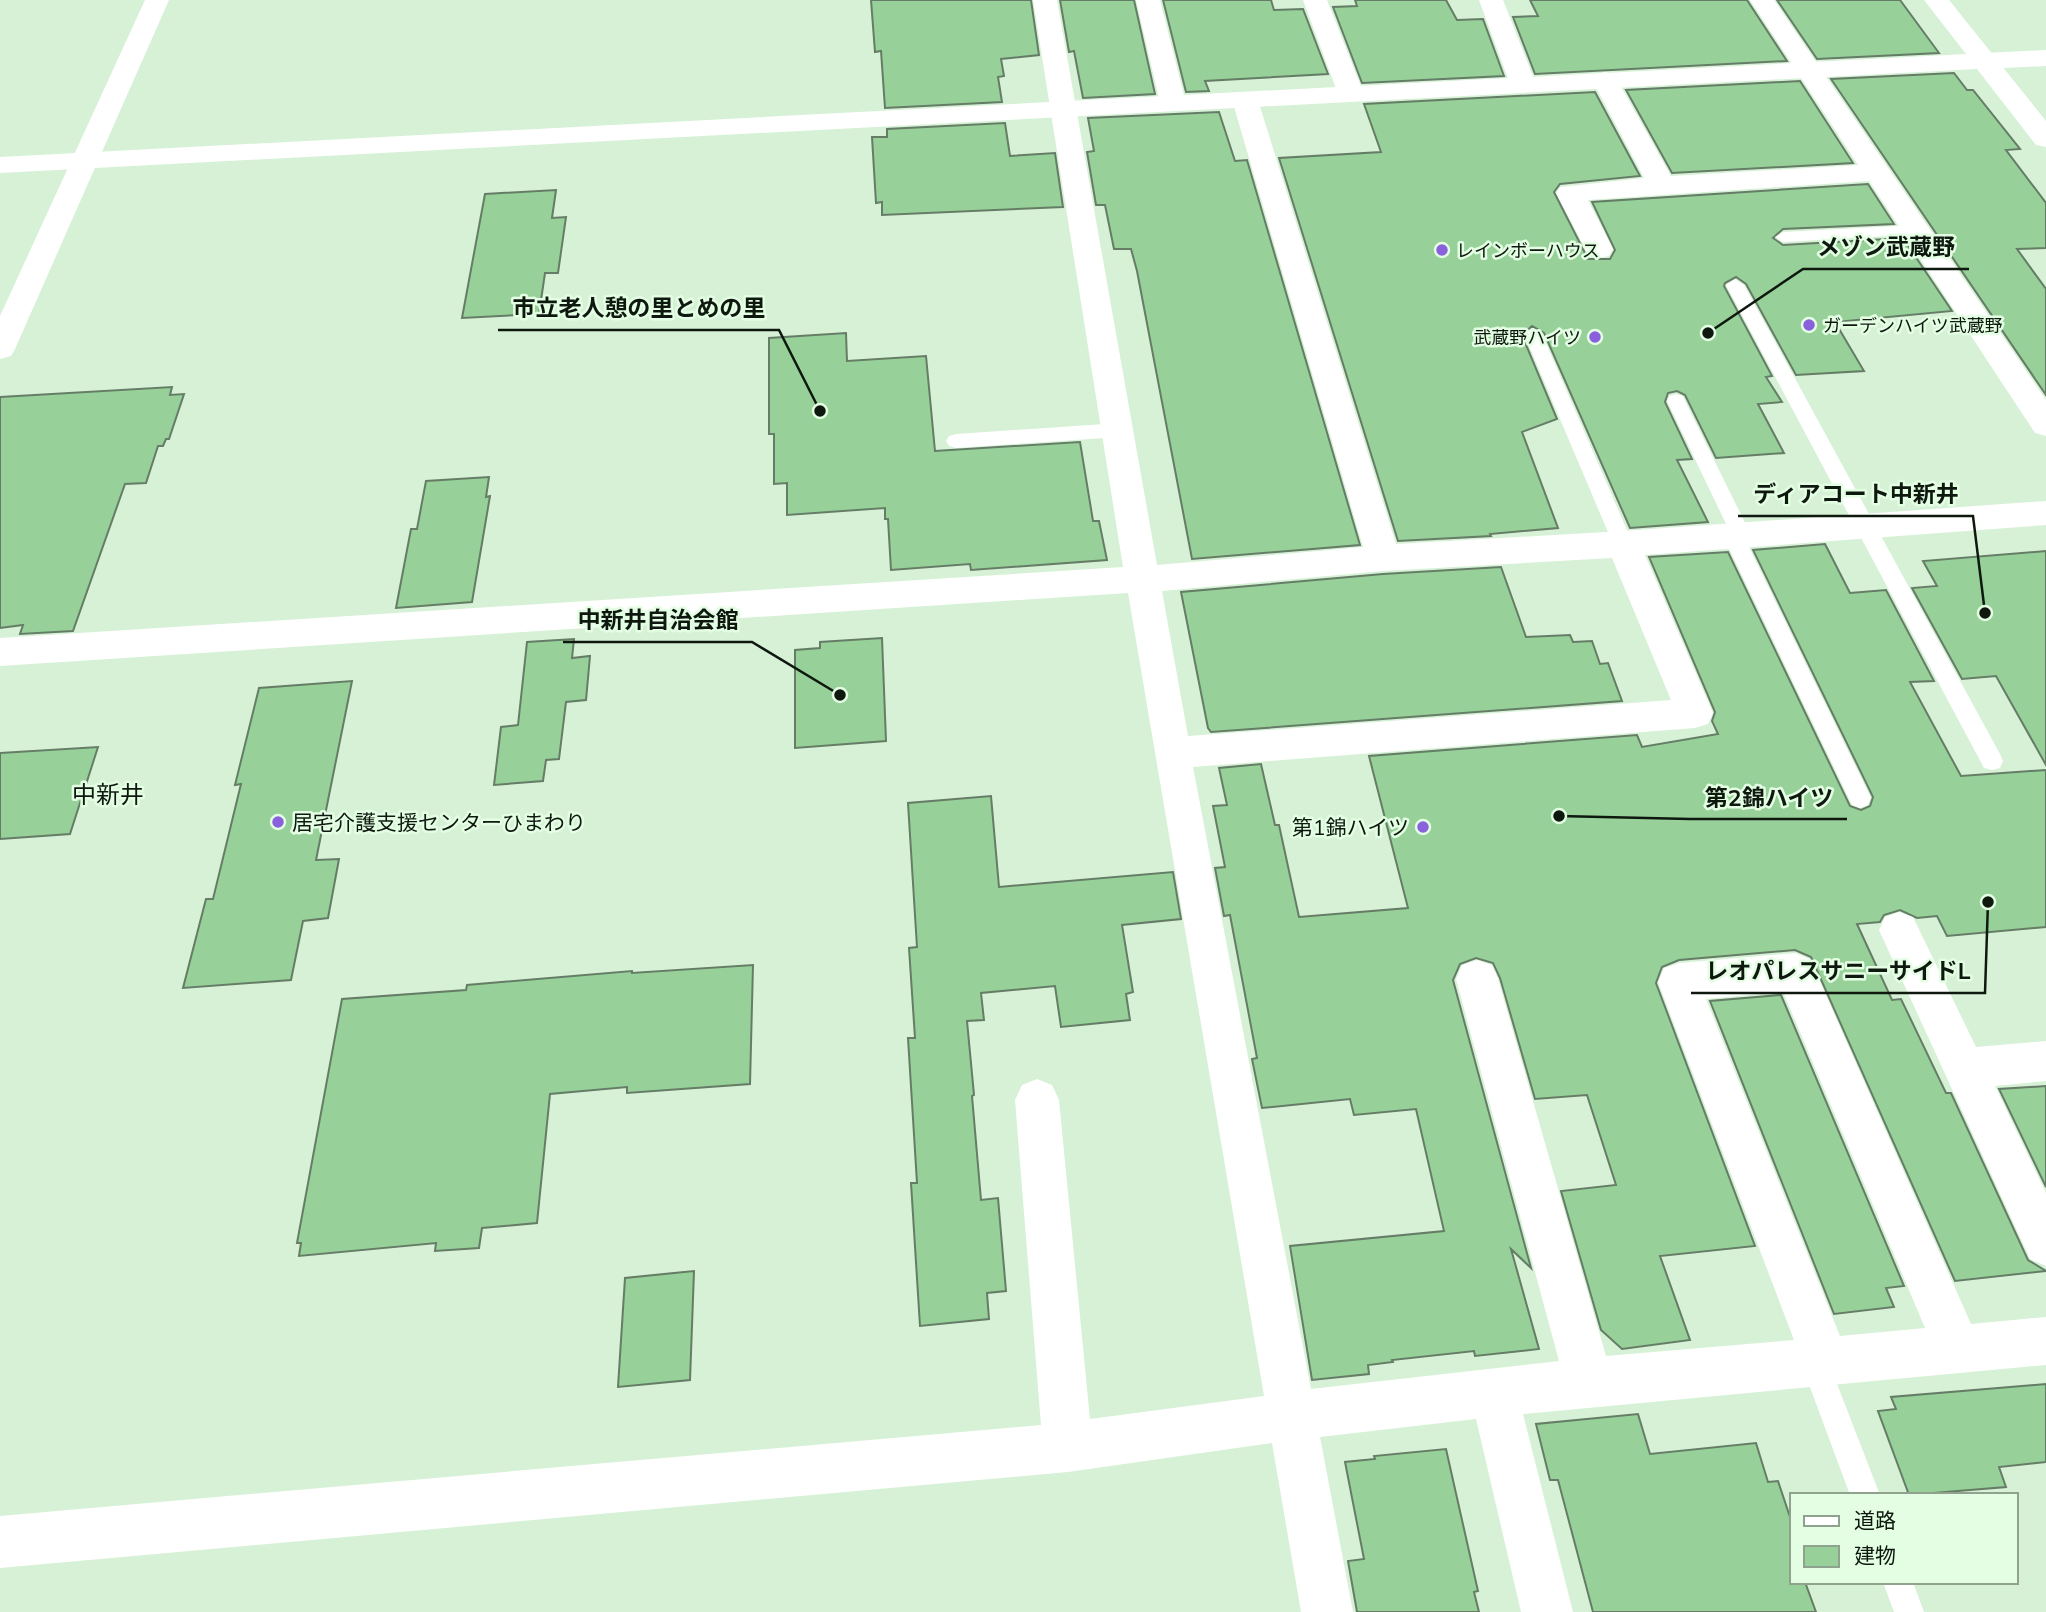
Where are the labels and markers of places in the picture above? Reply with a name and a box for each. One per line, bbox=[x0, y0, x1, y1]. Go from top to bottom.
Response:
callout: メゾン武蔵野 bbox=[1803, 225, 1969, 269]
place label: レインボーハウス bbox=[1456, 239, 1600, 262]
marker: レインボーハウス bbox=[1434, 242, 1450, 258]
callout: 市立老人憩の里とめの里 bbox=[498, 286, 779, 330]
place label: ガーデンハイツ武蔵野 bbox=[1823, 314, 2003, 337]
marker: ガーデンハイツ武蔵野 bbox=[1801, 317, 1817, 333]
place label: 武蔵野ハイツ bbox=[1473, 326, 1581, 349]
marker: 武蔵野ハイツ bbox=[1587, 329, 1603, 345]
callout: ディアコート中新井 bbox=[1738, 472, 1973, 516]
callout: 中新井自治会館 bbox=[563, 598, 752, 642]
callout: 第2錦ハイツ bbox=[1690, 775, 1847, 819]
place label: 居宅介護支援センターひまわり bbox=[292, 809, 586, 835]
marker: 居宅介護支援センターひまわり bbox=[270, 814, 286, 830]
place label: 第1錦ハイツ bbox=[1292, 814, 1409, 840]
marker: 第1錦ハイツ bbox=[1415, 819, 1431, 835]
callout: レオパレスサニーサイドL bbox=[1691, 949, 1985, 993]

